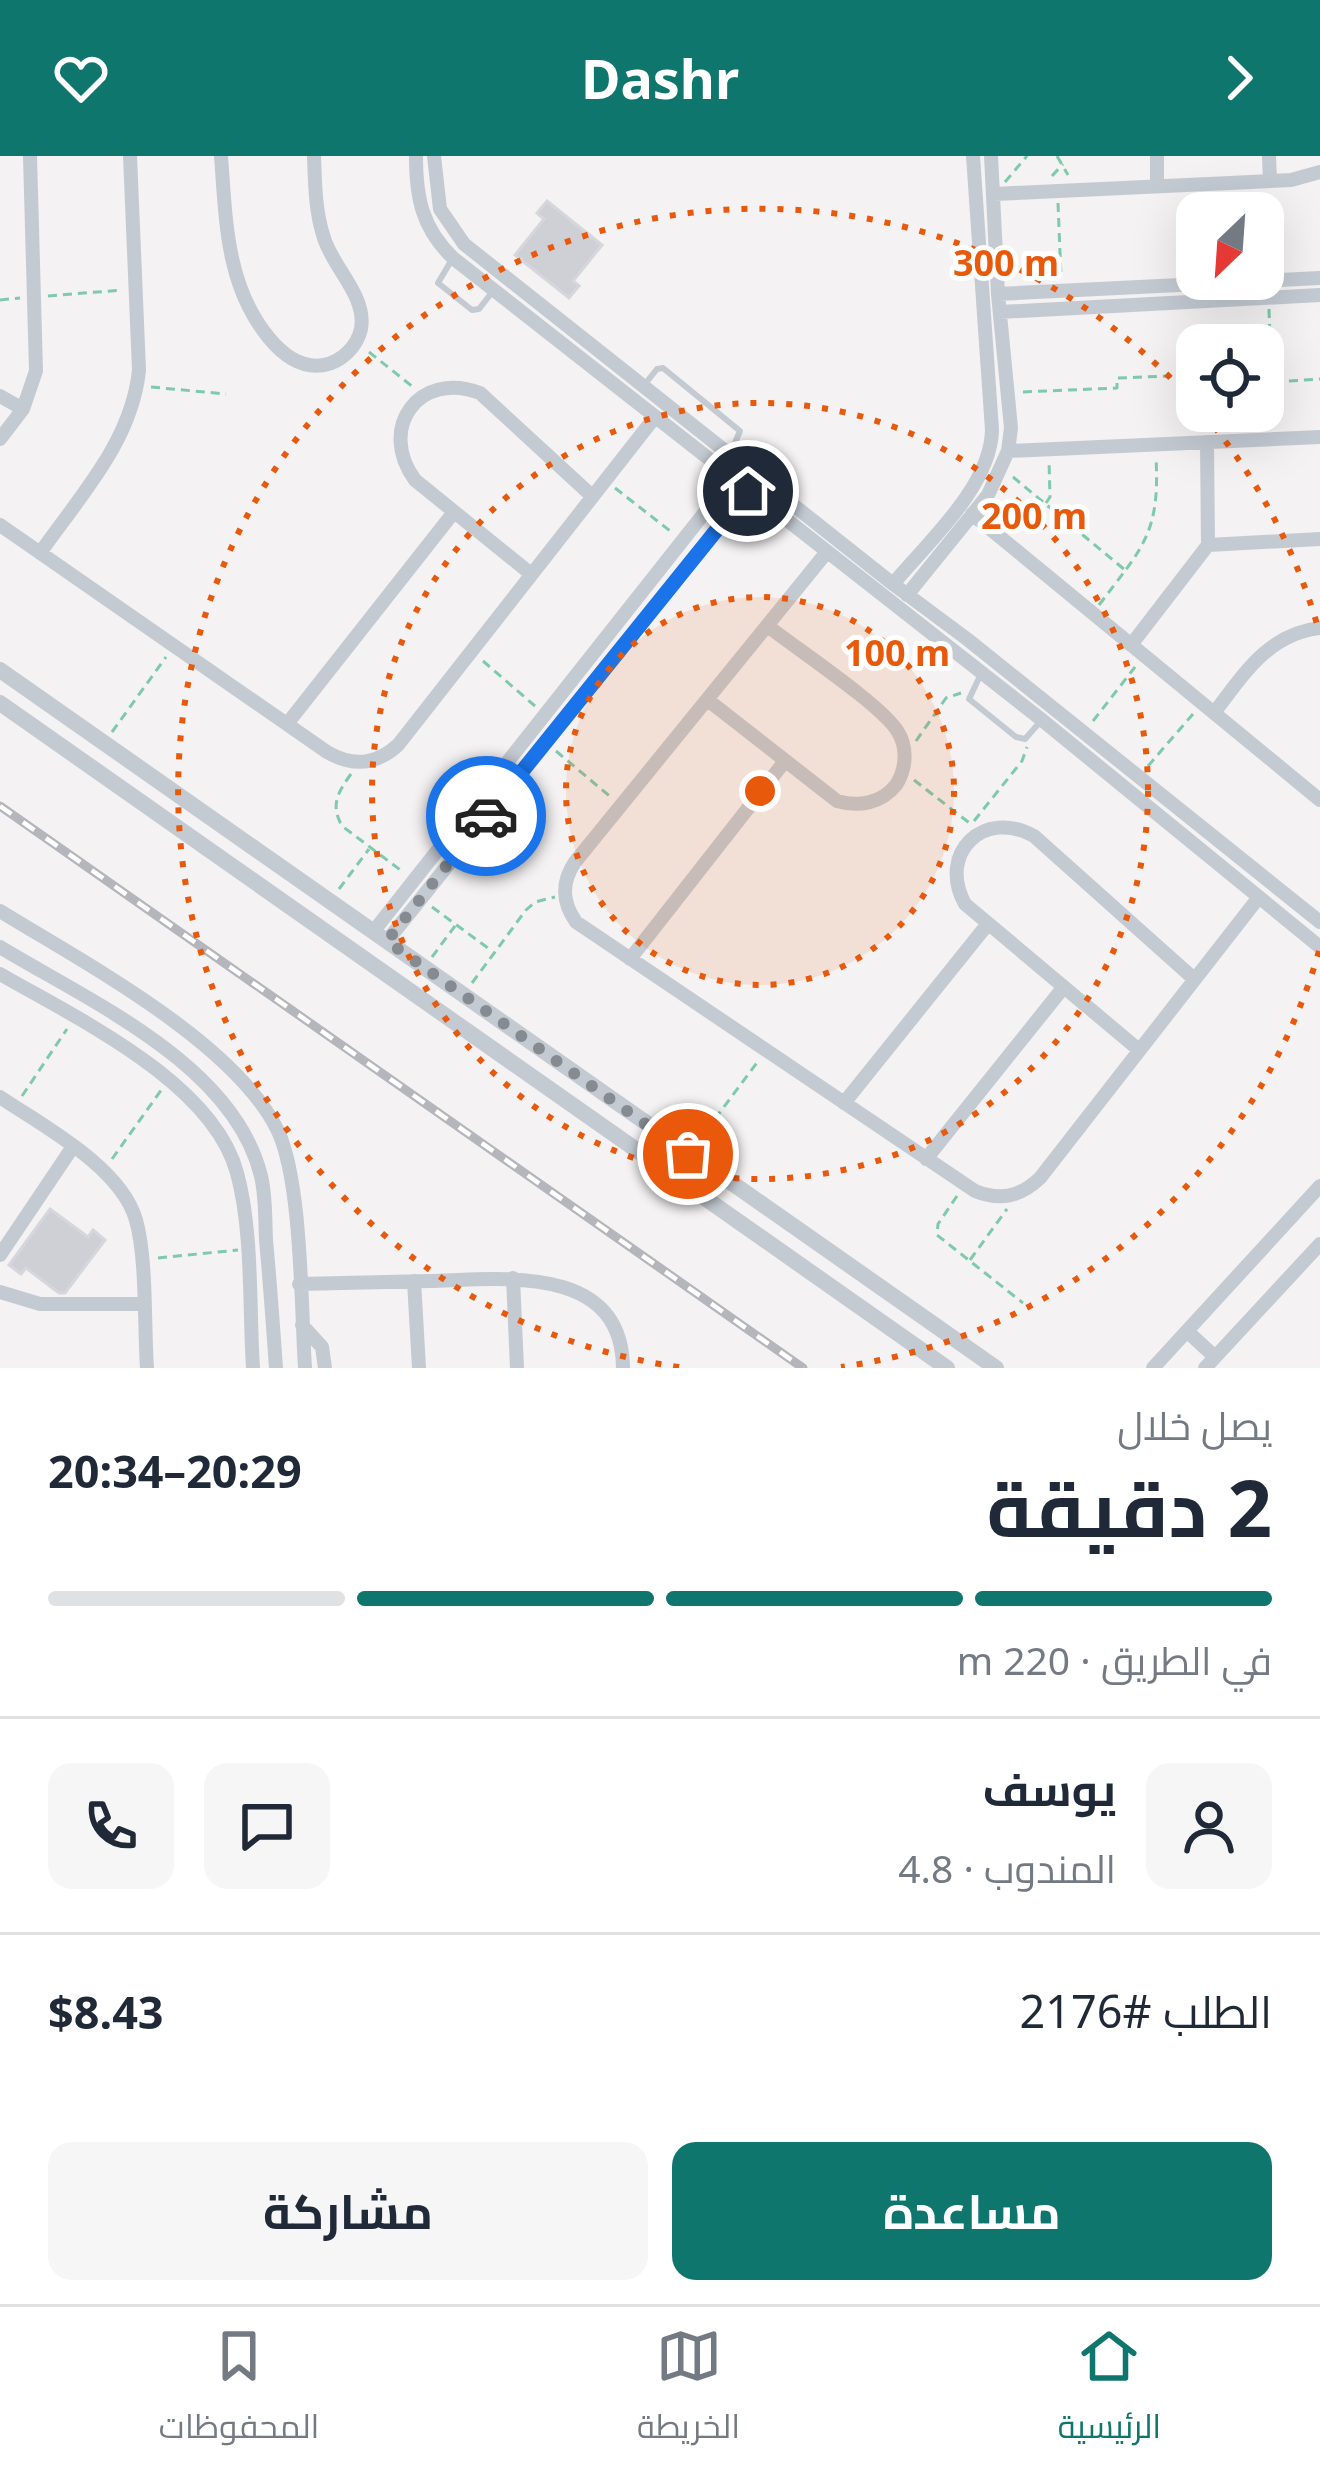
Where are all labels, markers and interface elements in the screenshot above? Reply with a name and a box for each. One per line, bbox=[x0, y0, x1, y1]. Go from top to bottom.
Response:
text: Dashr bbox=[581, 41, 739, 115]
icon: heart bbox=[48, 45, 114, 111]
icon: forward bbox=[1206, 45, 1272, 111]
north arrow bbox=[1176, 192, 1284, 300]
map controls bbox=[1176, 192, 1284, 432]
text: 300 m bbox=[953, 238, 1059, 287]
button: locate bbox=[1176, 324, 1284, 432]
pin bbox=[697, 440, 799, 542]
icon: home bbox=[715, 458, 781, 524]
text: 200 m bbox=[981, 491, 1087, 540]
text: 100 m bbox=[844, 628, 950, 677]
courier bbox=[426, 756, 546, 876]
centre of rings bbox=[739, 770, 781, 812]
icon: car bbox=[453, 783, 519, 849]
pin bbox=[637, 1103, 739, 1205]
icon: bag bbox=[655, 1121, 721, 1187]
text: يصل خلال bbox=[1117, 1398, 1272, 1451]
text: 20:29–20:34 bbox=[48, 1440, 302, 1501]
text: 2 دقيقة bbox=[987, 1454, 1272, 1560]
text: في الطريق · 220 m bbox=[957, 1633, 1272, 1686]
text: يوسف bbox=[982, 1758, 1116, 1819]
button: phone bbox=[48, 1763, 174, 1889]
button: chat bbox=[204, 1763, 330, 1889]
button: person bbox=[1146, 1763, 1272, 1889]
text: المندوب · 4.8 bbox=[898, 1841, 1116, 1894]
text: الطلب #2176 bbox=[1019, 1980, 1272, 2041]
text: $8.43 bbox=[48, 1981, 164, 2042]
button: مشاركة bbox=[48, 2142, 648, 2280]
button: مساعدة bbox=[672, 2142, 1272, 2280]
tab: المحفوظات bbox=[159, 2323, 319, 2457]
tab: الخريطة bbox=[637, 2323, 740, 2457]
tab: الرئيسية bbox=[1058, 2323, 1161, 2457]

